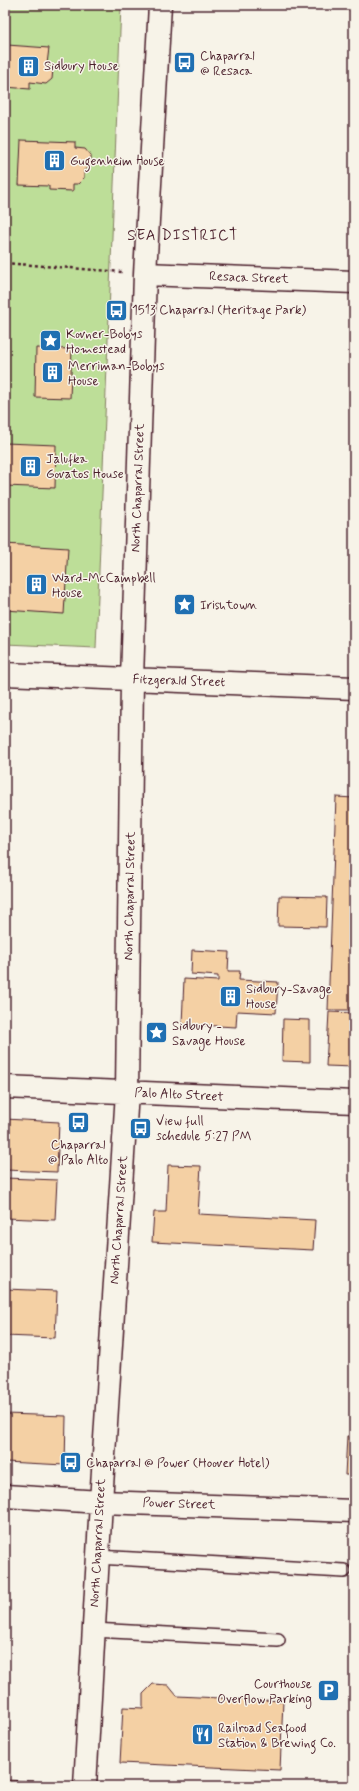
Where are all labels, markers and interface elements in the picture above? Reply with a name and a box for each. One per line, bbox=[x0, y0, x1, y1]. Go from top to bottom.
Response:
place label: Chaparral @ Resaca bbox=[200, 48, 255, 80]
bus stop icon: Chaparral @ Resaca bbox=[172, 50, 198, 76]
building icon: Sidbury House bbox=[15, 53, 41, 79]
place label: Sidbury House bbox=[44, 58, 119, 75]
building icon: Gugenheim House bbox=[42, 148, 68, 174]
place label: Gugenheim House bbox=[70, 153, 165, 172]
district label: SEA DISTRICT bbox=[127, 226, 239, 246]
street label: Resaca Street bbox=[209, 268, 290, 288]
bus stop icon: 1513 Chaparral (Heritage Park) bbox=[103, 297, 129, 323]
place label: 1513 Chaparral (Heritage Park) bbox=[132, 302, 307, 319]
place label: Kovner-Bobys Homestead bbox=[66, 326, 143, 358]
place icon: Kovner-Bobys Homestead bbox=[37, 328, 63, 354]
place label: Merriman-Bobys House bbox=[68, 358, 165, 390]
building icon: Merriman-Bobys House bbox=[40, 360, 66, 386]
street label: North Chaparral Street bbox=[127, 423, 149, 553]
place label: Jalufka Govatos House bbox=[46, 451, 124, 483]
building icon: Jalufka Govatos House bbox=[17, 453, 43, 479]
place label: Ward-McCampbell House bbox=[52, 570, 156, 602]
building icon: Ward-McCampbell House bbox=[23, 572, 49, 598]
place icon: Irishtown bbox=[171, 592, 197, 618]
place label: Irishtown bbox=[200, 597, 257, 614]
street label: Fitzgerald Street bbox=[132, 671, 226, 691]
street label: North Chaparral Street bbox=[120, 831, 140, 961]
place label: Sidbury-Savage House bbox=[246, 981, 332, 1013]
building icon: Sidbury-Savage House bbox=[217, 983, 243, 1009]
place label: Sidbury - Savage House bbox=[172, 1018, 246, 1051]
place icon: Sidbury - Savage House bbox=[144, 1020, 170, 1046]
street label: Palo Alto Street bbox=[134, 1084, 224, 1106]
bus stop icon: Chaparral @ Palo Alto bbox=[65, 1110, 91, 1136]
place label: View full schedule 5:27 PM bbox=[156, 1113, 252, 1145]
bus stop icon: View full schedule 5:27 PM bbox=[128, 1115, 154, 1141]
place label: Chaparral @ Palo Alto bbox=[48, 1137, 109, 1169]
street label: North Chaparral Street bbox=[106, 1155, 132, 1285]
bus stop icon: Chaparral @ Power (Hoover Hotel) bbox=[58, 1450, 84, 1476]
place label: Chaparral @ Power (Hoover Hotel) bbox=[86, 1455, 270, 1472]
street label: North Chaparral Street bbox=[86, 1478, 110, 1608]
street label: Power Street bbox=[142, 1494, 216, 1514]
place label: Courthouse Overflow Parking bbox=[217, 1676, 312, 1709]
parking icon: Courthouse Overflow Parking bbox=[315, 1678, 341, 1704]
place label: Railroad Seafood Station & Brewing Co. bbox=[218, 1720, 336, 1754]
restaurant icon: Railroad Seafood Station & Brewing Co. bbox=[189, 1722, 215, 1748]

